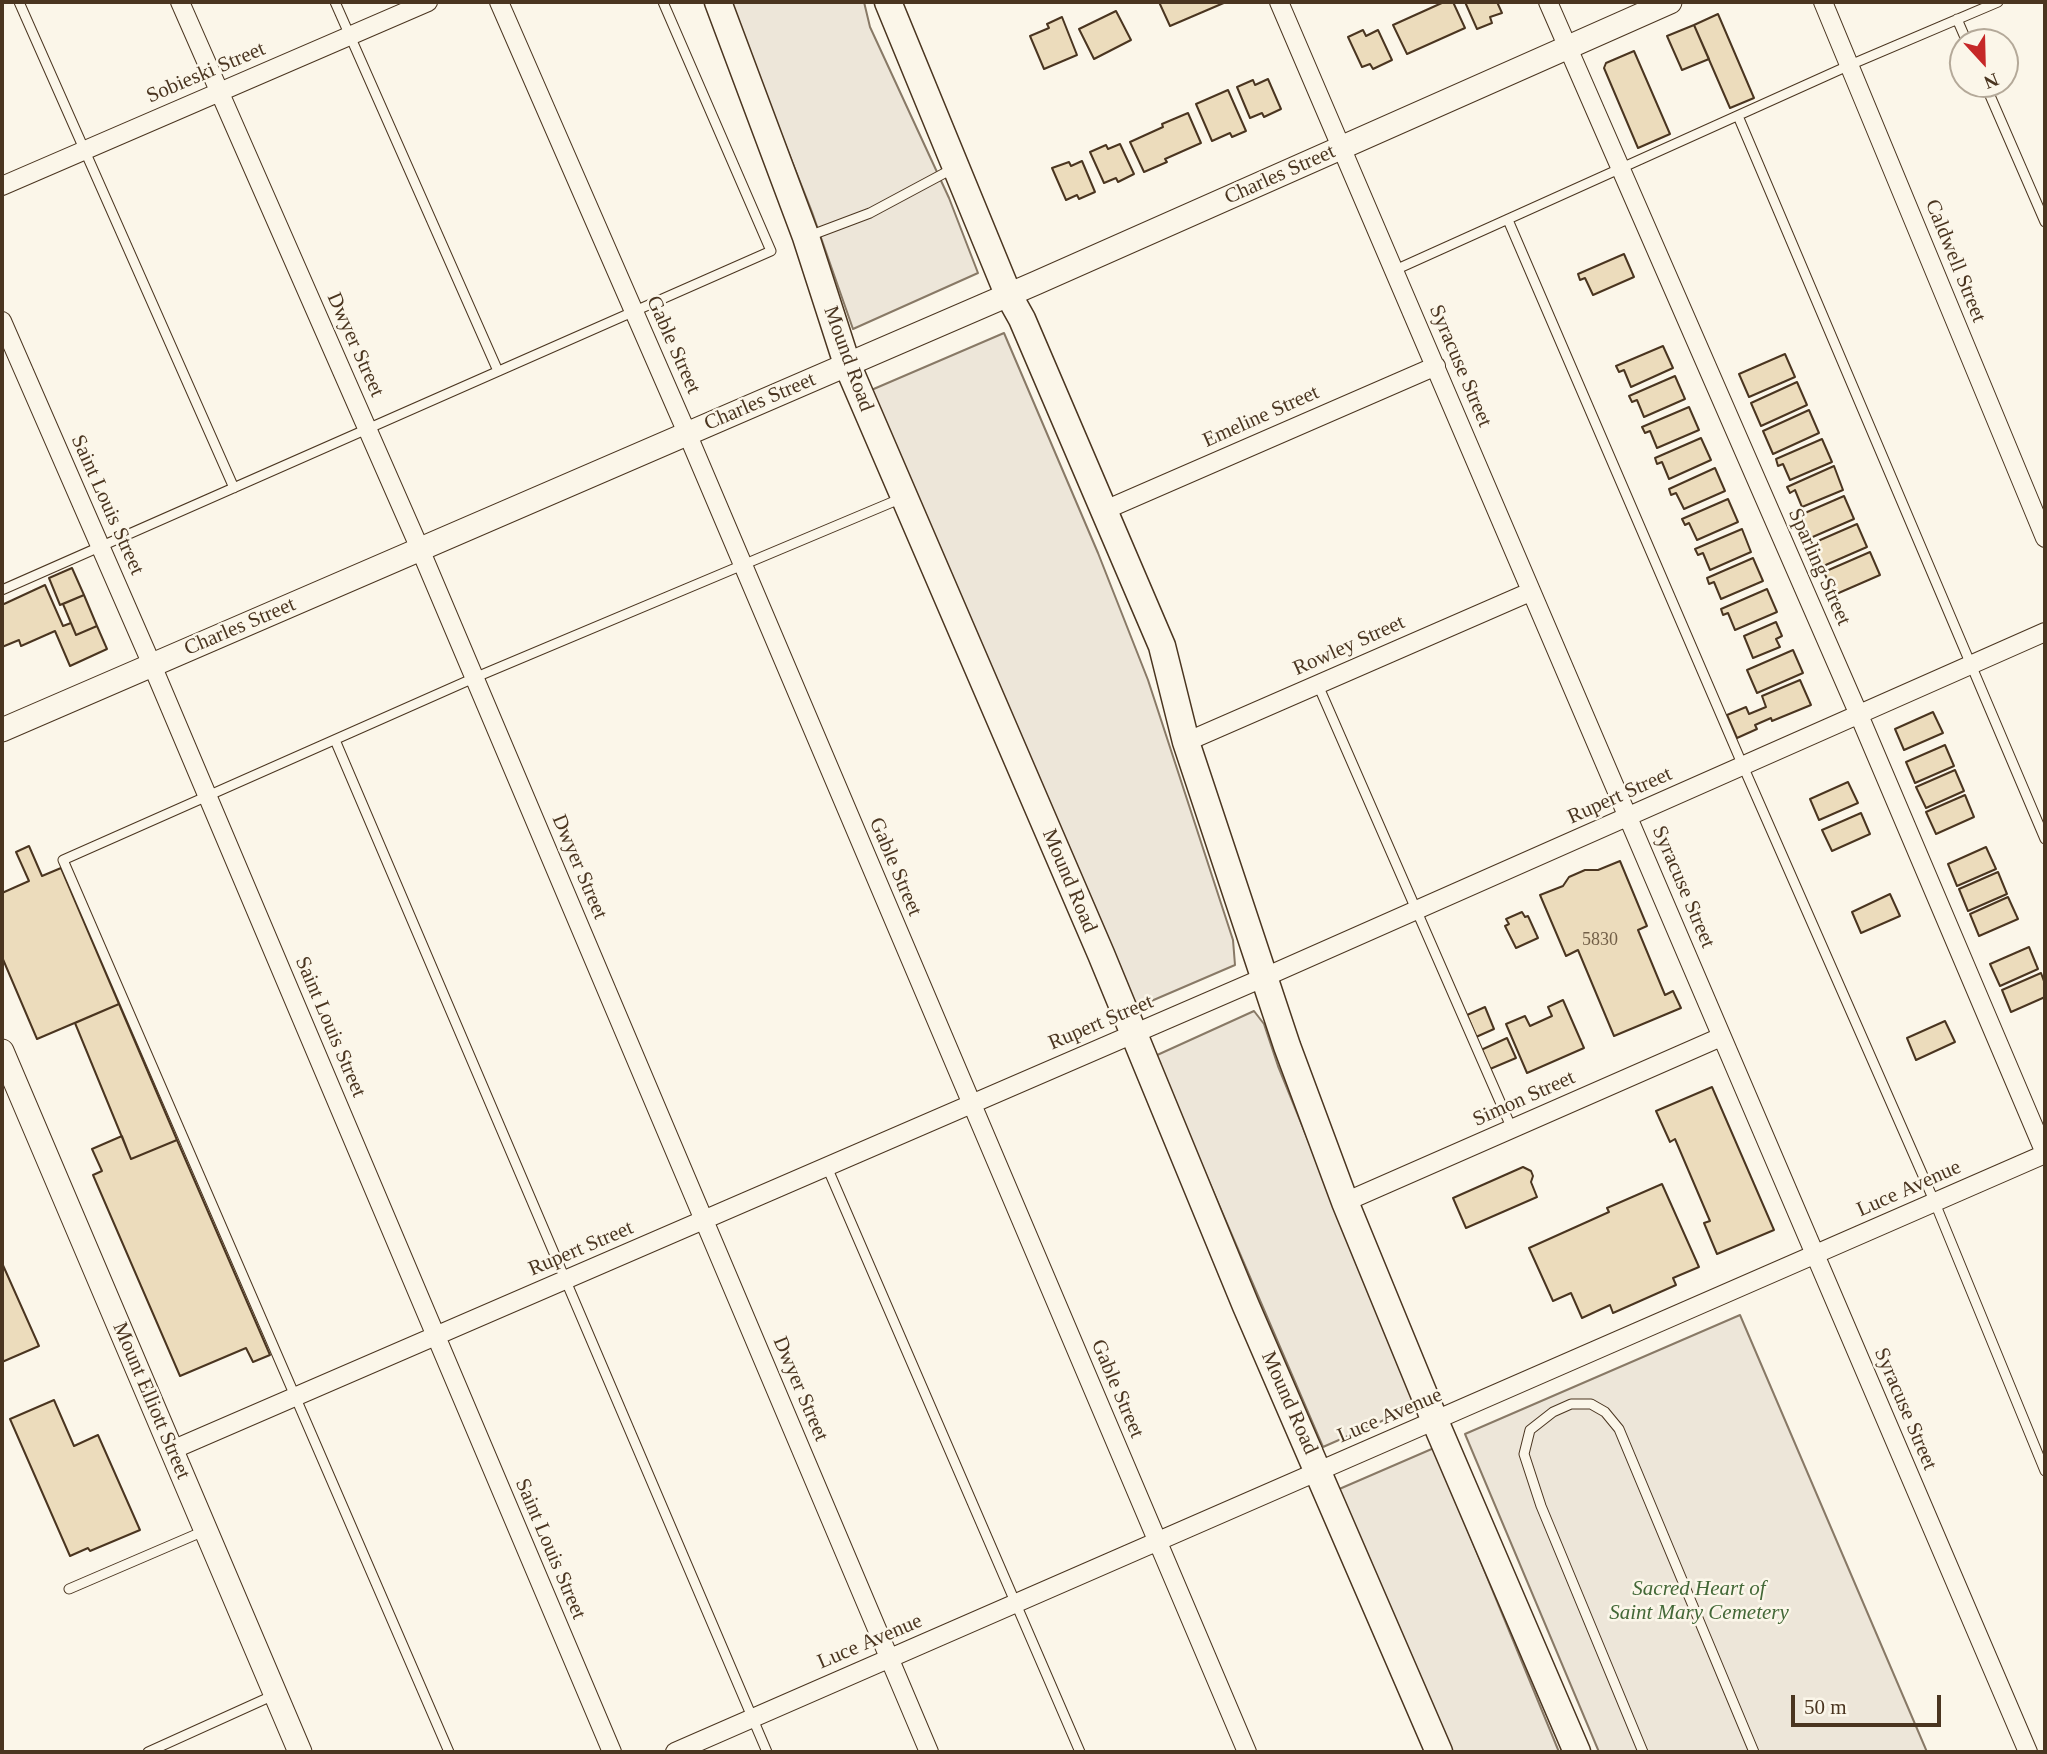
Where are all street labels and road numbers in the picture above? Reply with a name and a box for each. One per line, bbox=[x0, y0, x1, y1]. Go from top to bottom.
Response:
street label: Sobieski Street bbox=[143, 37, 269, 109]
street label: Charles Street bbox=[1221, 139, 1339, 211]
street label: Caldwell Street bbox=[1919, 196, 1991, 326]
street label: Dwyer Street bbox=[321, 289, 389, 401]
street label: Gable Street bbox=[640, 292, 706, 398]
street label: Syracuse Street bbox=[1423, 301, 1497, 431]
street label: Mound Road bbox=[817, 303, 879, 415]
street label: Charles Street bbox=[701, 367, 819, 437]
street label: Emeline Street bbox=[1199, 380, 1323, 454]
street label: Saint Louis Street bbox=[65, 431, 149, 579]
street label: Sparling Street bbox=[1782, 505, 1856, 629]
street label: Charles Street bbox=[181, 592, 299, 662]
street label: Rowley Street bbox=[1289, 610, 1409, 682]
street label: Rupert Street bbox=[1564, 762, 1676, 830]
street label: Dwyer Street bbox=[546, 811, 612, 923]
street label: Gable Street bbox=[863, 814, 927, 920]
street label: Syracuse Street bbox=[1646, 822, 1720, 952]
street label: Mound Road bbox=[1036, 825, 1102, 937]
street label: Saint Louis Street bbox=[289, 953, 371, 1101]
street label: Rupert Street bbox=[1045, 990, 1157, 1056]
street label: Simon Street bbox=[1469, 1065, 1579, 1133]
street label: Luce Avenue bbox=[1853, 1155, 1965, 1223]
street label: Rupert Street bbox=[525, 1216, 637, 1282]
street label: Mount Elliott Street bbox=[107, 1319, 195, 1483]
street label: Dwyer Street bbox=[767, 1333, 833, 1445]
street label: Gable Street bbox=[1085, 1336, 1149, 1442]
street label: Syracuse Street bbox=[1868, 1344, 1942, 1474]
street label: Mound Road bbox=[1255, 1348, 1323, 1458]
street label: Luce Avenue bbox=[1334, 1383, 1446, 1449]
street label: Saint Louis Street bbox=[509, 1475, 591, 1623]
street label: Luce Avenue bbox=[814, 1609, 926, 1675]

